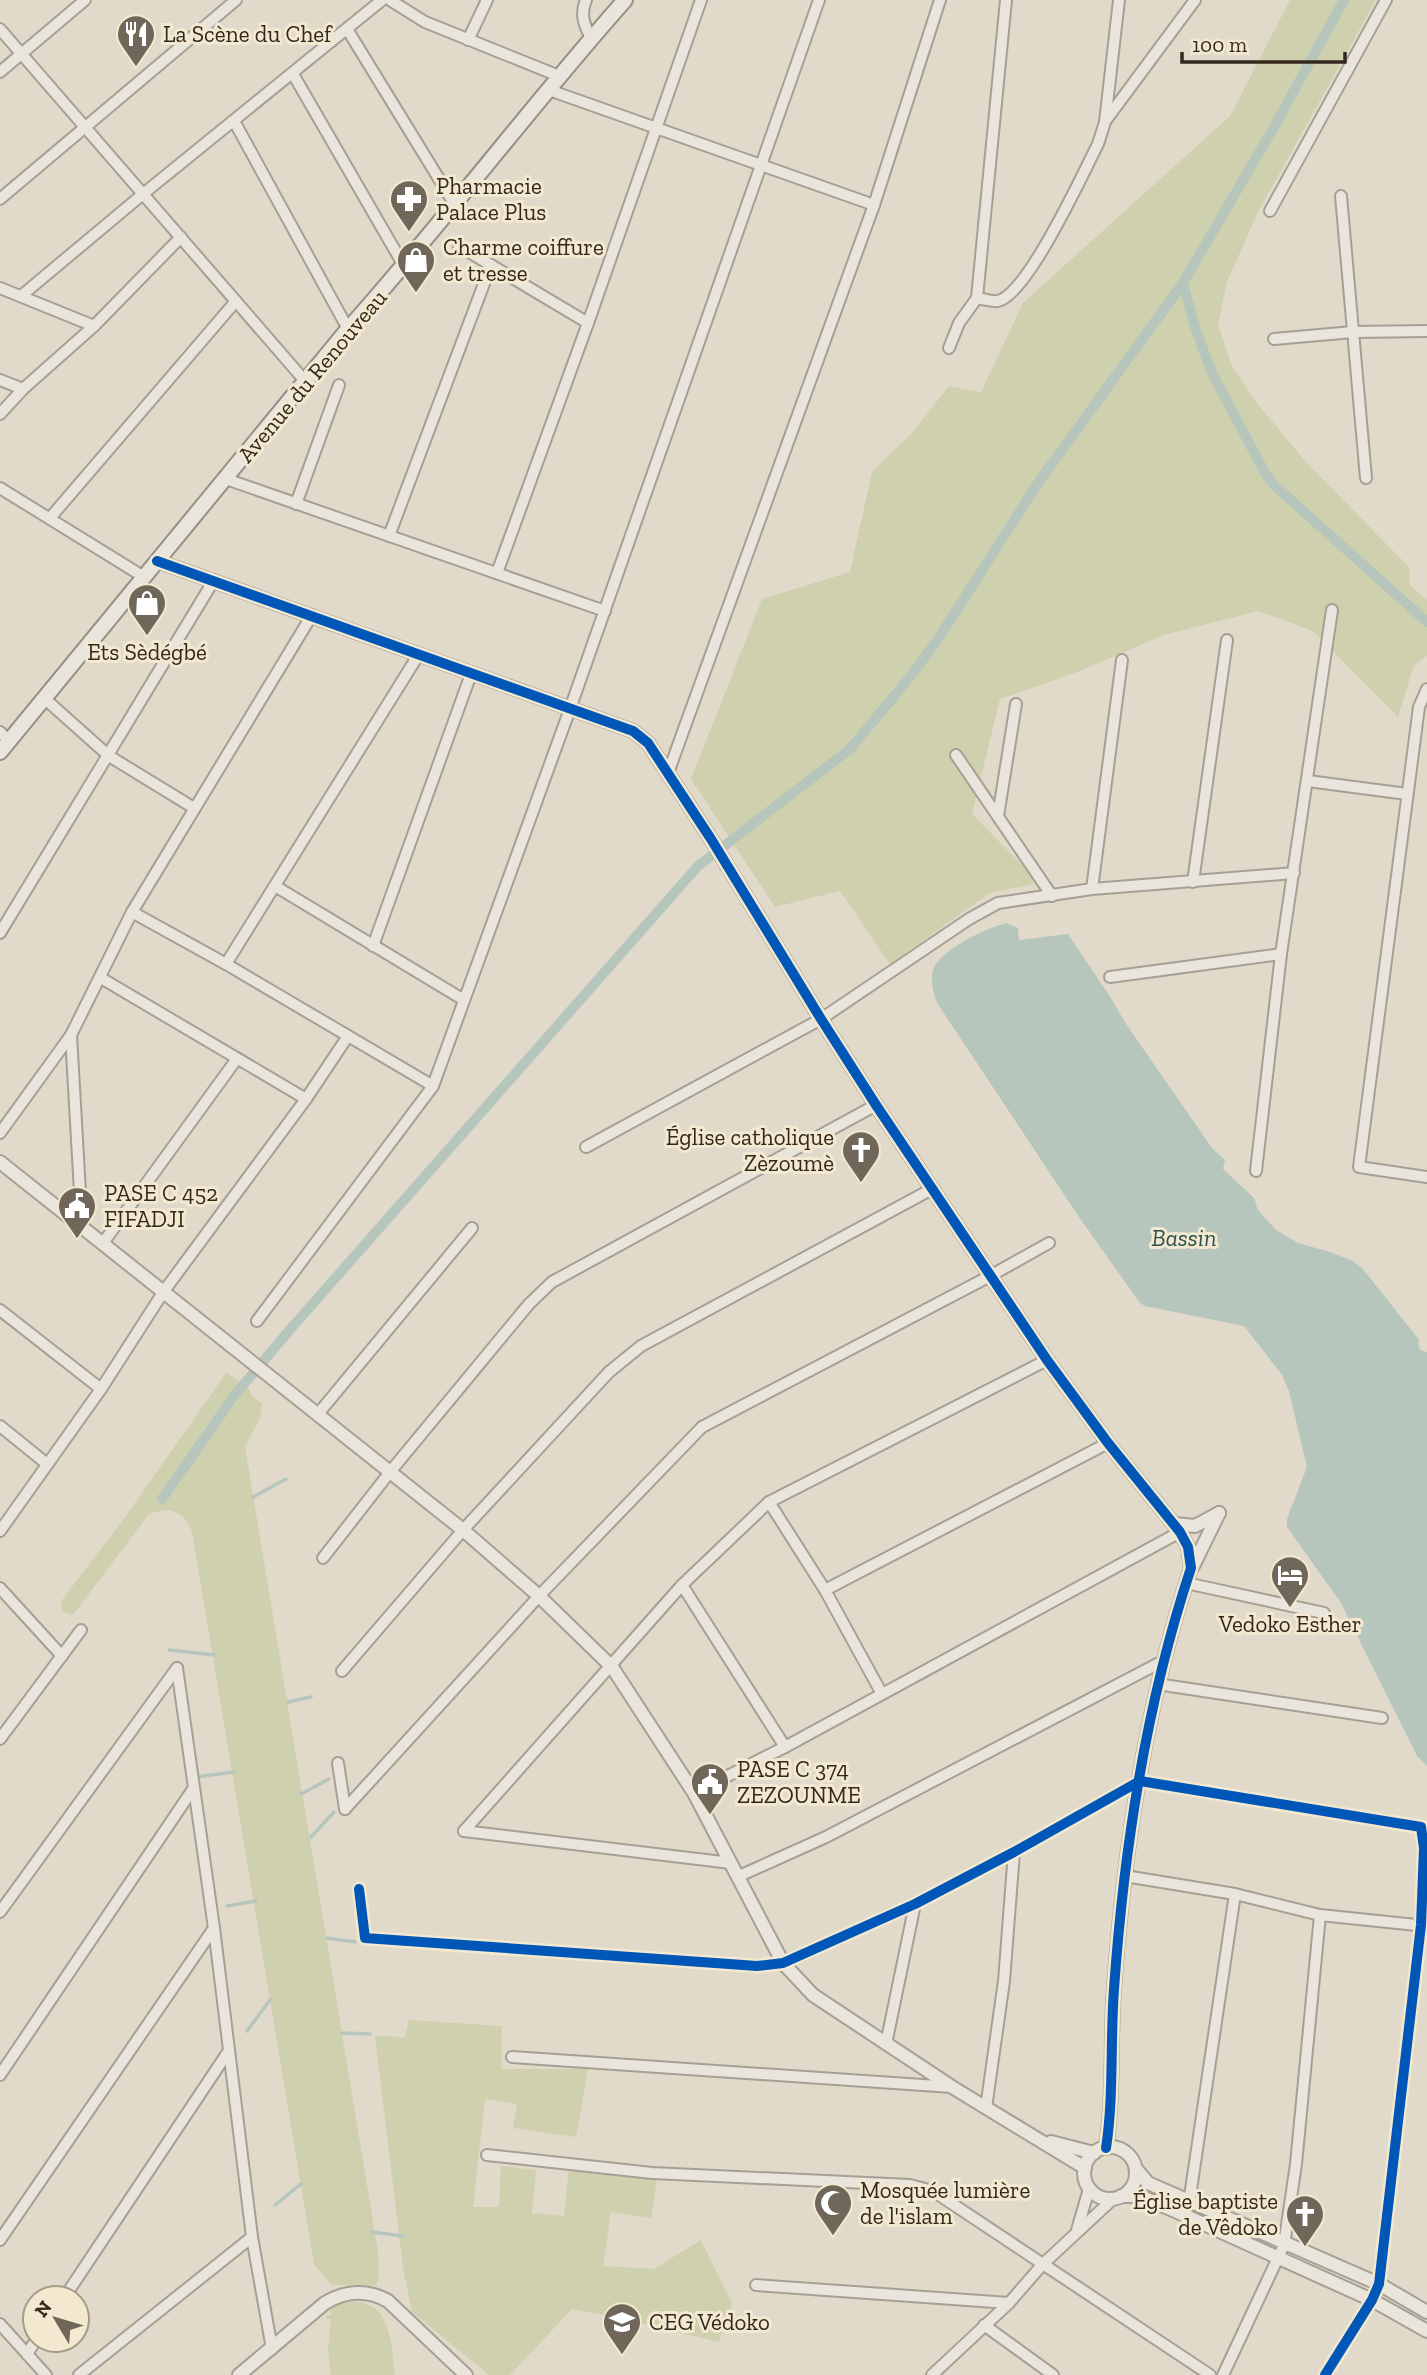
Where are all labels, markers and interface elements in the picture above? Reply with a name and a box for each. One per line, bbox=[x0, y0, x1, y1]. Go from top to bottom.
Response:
restaurant icon: La Scène du Chef bbox=[115, 13, 157, 68]
place label: La Scène du Chef bbox=[163, 20, 333, 48]
scale bar bbox=[1182, 21, 1345, 65]
text: 100 m bbox=[1192, 32, 1247, 57]
place label: Pharmacie Palace Plus bbox=[436, 172, 546, 226]
pharmacy icon: Pharmacie Palace Plus bbox=[388, 178, 430, 233]
place label: Charme coiffure et tresse bbox=[443, 233, 604, 287]
shop icon: Charme coiffure et tresse bbox=[395, 239, 437, 294]
street label: Avenue du Renouveau bbox=[231, 284, 393, 468]
shop icon: Ets Sèdégbé bbox=[126, 582, 168, 637]
place label: Ets Sèdégbé bbox=[87, 638, 207, 666]
place label: Église catholique Zèzoumè bbox=[666, 1123, 834, 1177]
church icon: Église catholique Zèzoumè bbox=[840, 1129, 882, 1184]
place label: PASE C 452 FIFADJI bbox=[104, 1179, 218, 1233]
public building icon: PASE C 452 FIFADJI bbox=[56, 1185, 98, 1240]
water label: Bassin bbox=[1152, 1223, 1216, 1252]
hotel icon: Vedoko Esther bbox=[1269, 1554, 1311, 1609]
place label: Vedoko Esther bbox=[1218, 1610, 1361, 1638]
place label: PASE C 374 ZEZOUNME bbox=[737, 1755, 861, 1809]
public building icon: PASE C 374 ZEZOUNME bbox=[689, 1761, 731, 1816]
place label: Mosquée lumière de l'islam bbox=[860, 2176, 1030, 2230]
mosque icon: Mosquée lumière de l'islam bbox=[812, 2182, 854, 2237]
place label: Église baptiste de Vêdoko bbox=[1133, 2187, 1278, 2241]
church icon: Église baptiste de Vêdoko bbox=[1284, 2193, 1326, 2248]
north arrow bbox=[21, 2284, 91, 2354]
text: N bbox=[29, 2296, 57, 2322]
school or university icon: CEG Védoko bbox=[601, 2301, 643, 2356]
place label: CEG Védoko bbox=[649, 2308, 770, 2336]

